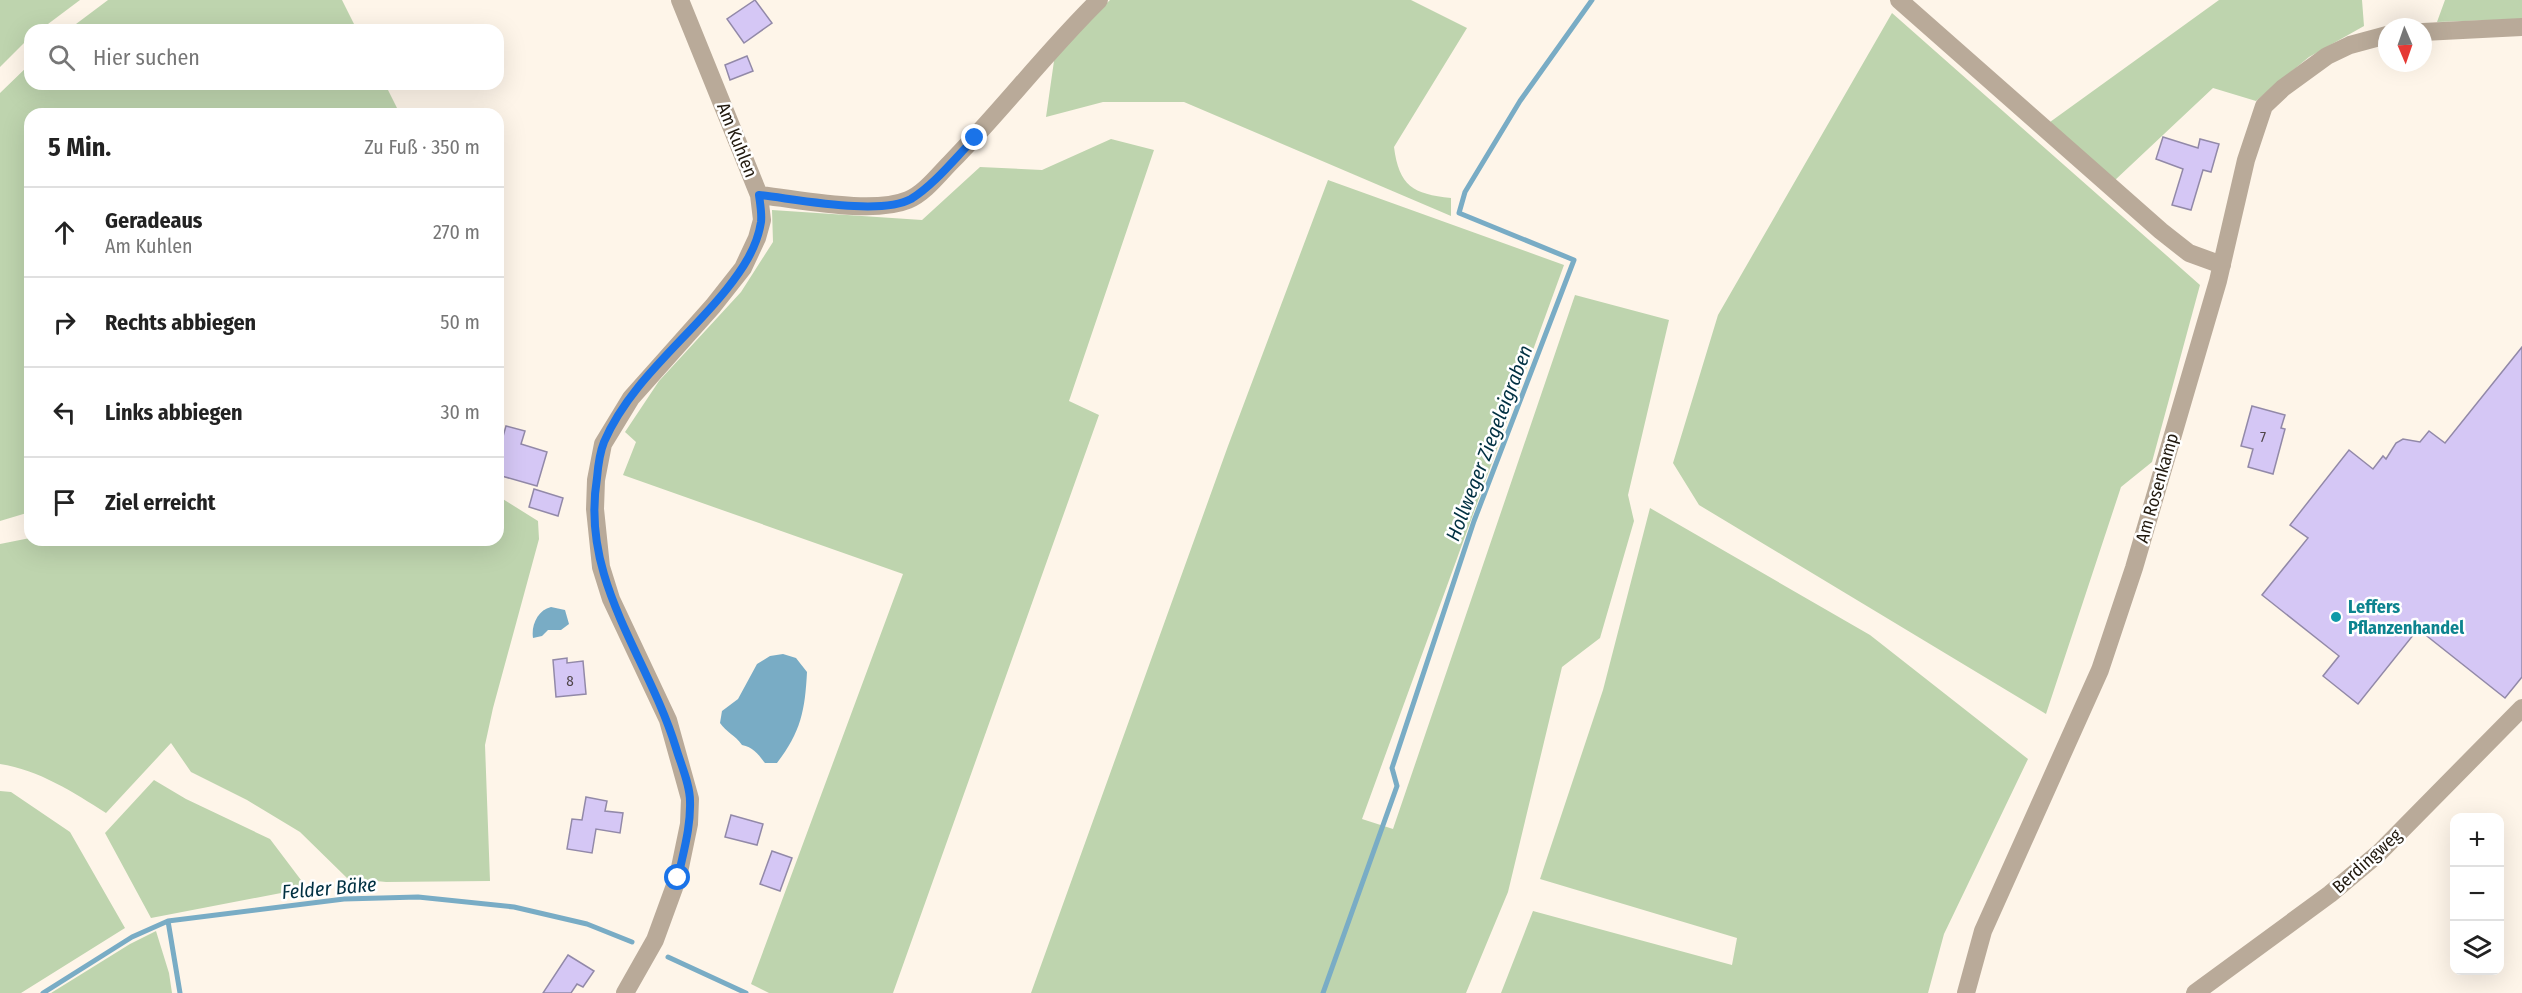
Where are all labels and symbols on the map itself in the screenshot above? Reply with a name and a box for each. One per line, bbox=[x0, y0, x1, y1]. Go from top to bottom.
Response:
north arrow bbox=[2378, 18, 2432, 72]
street label: Am Kuhlen bbox=[712, 99, 762, 181]
route end bbox=[961, 124, 987, 150]
water label: Hollweger Ziegeleigraben bbox=[1441, 342, 1537, 544]
house number: 7 bbox=[2260, 428, 2266, 446]
street label: Am Rosenkamp bbox=[2131, 431, 2183, 545]
place label: Leffers Pflanzenhandel bbox=[2348, 596, 2464, 639]
marker: Leffers Pflanzenhandel bbox=[2329, 610, 2343, 624]
house number: 8 bbox=[566, 672, 574, 690]
street label: Berdingweg bbox=[2328, 824, 2407, 898]
route start bbox=[664, 864, 690, 890]
water label: Felder Bäke bbox=[281, 872, 378, 904]

